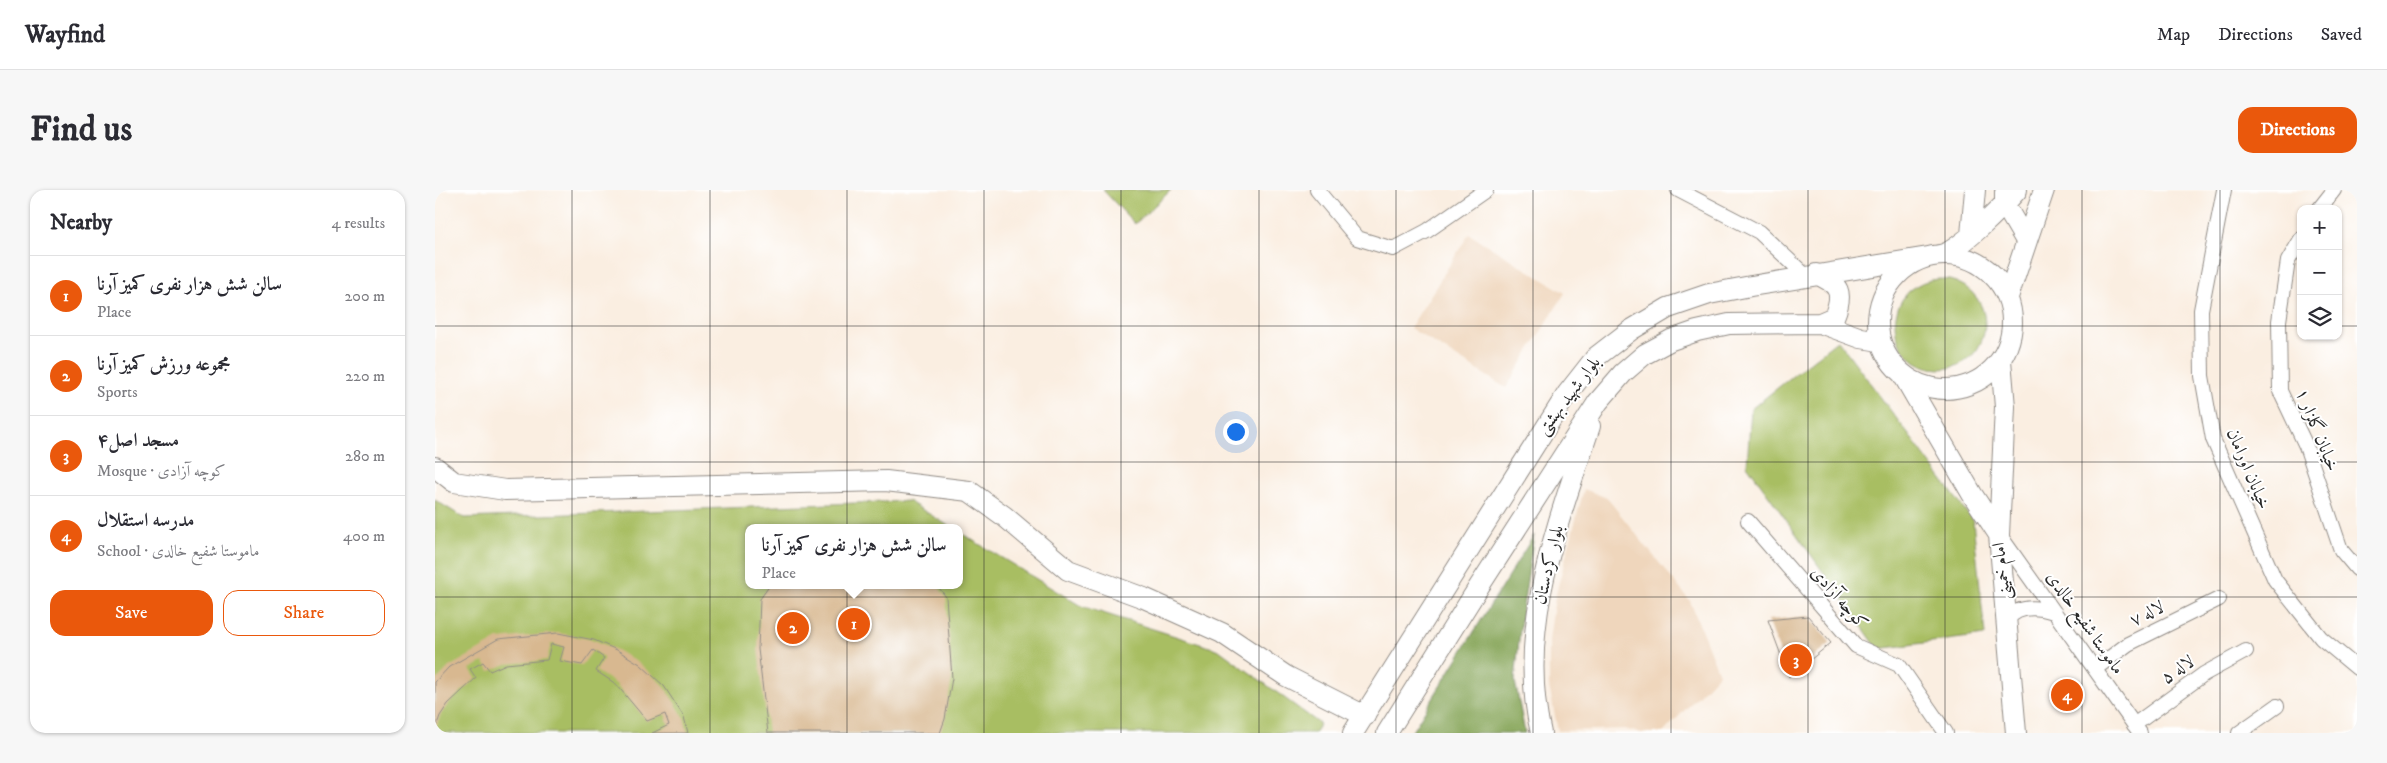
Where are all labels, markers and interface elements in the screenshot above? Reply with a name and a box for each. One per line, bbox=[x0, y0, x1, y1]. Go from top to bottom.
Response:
text: Wayfind bbox=[25, 20, 105, 50]
text: Map bbox=[2157, 24, 2190, 46]
text: Directions bbox=[2218, 24, 2293, 46]
text: Saved bbox=[2321, 24, 2362, 46]
button: Directions bbox=[2238, 107, 2357, 153]
text: Find us bbox=[30, 108, 132, 152]
map controls bbox=[2297, 205, 2342, 340]
button: + bbox=[2297, 205, 2342, 250]
text: Nearby bbox=[50, 210, 112, 236]
text: 4 results bbox=[332, 213, 385, 233]
button: − bbox=[2297, 250, 2342, 295]
text: سالن شش هزار نفری کمیز آرنا bbox=[97, 273, 282, 296]
text: 1 bbox=[63, 286, 69, 306]
text: 200 m bbox=[344, 286, 385, 306]
button: layers bbox=[2297, 295, 2342, 340]
text: Place bbox=[97, 302, 131, 322]
street label: بلوار شهید بهشتی bbox=[1532, 352, 1607, 440]
text: مجموعه ورزش کمیز آرنا bbox=[97, 353, 230, 376]
text: 2 bbox=[62, 366, 70, 386]
text: 220 m bbox=[345, 366, 385, 386]
text: Sports bbox=[97, 382, 138, 402]
street label: خیابان گلزار ۱ bbox=[2290, 385, 2345, 475]
your location bbox=[1223, 419, 1249, 445]
street label: خیابان اورامان bbox=[2221, 425, 2275, 513]
text: مسجد اصل۴ bbox=[97, 429, 179, 452]
text: 3 bbox=[63, 446, 69, 466]
text: 280 m bbox=[345, 446, 385, 466]
text: Mosque · کوچه آزادی bbox=[97, 461, 226, 481]
text: مدرسه استقلال bbox=[97, 509, 194, 532]
street label: بلوار کردستان bbox=[1529, 523, 1569, 607]
popup bbox=[745, 524, 963, 589]
text: 4 bbox=[61, 526, 71, 546]
text: 400 m bbox=[343, 526, 385, 546]
text: سالن شش هزار نفری کمیز آرنا bbox=[762, 534, 946, 557]
text: School · ماموستا شفیع خالدی bbox=[97, 541, 259, 561]
street label: امام خمینی bbox=[1988, 541, 2020, 601]
street label: کوچه آزادی bbox=[1805, 562, 1872, 635]
text: Place bbox=[762, 563, 796, 583]
street label: ماموستا شفیع خالدی bbox=[2038, 567, 2129, 681]
button: Save bbox=[50, 590, 213, 636]
button: Share bbox=[223, 590, 385, 636]
street label: لاله ۷ bbox=[2126, 596, 2168, 632]
pin: 1 bbox=[838, 605, 870, 643]
pin: 2 bbox=[777, 609, 809, 647]
pin: 3 bbox=[1780, 641, 1812, 679]
street label: لاله ۵ bbox=[2157, 651, 2199, 689]
pin: 4 bbox=[2051, 676, 2083, 714]

